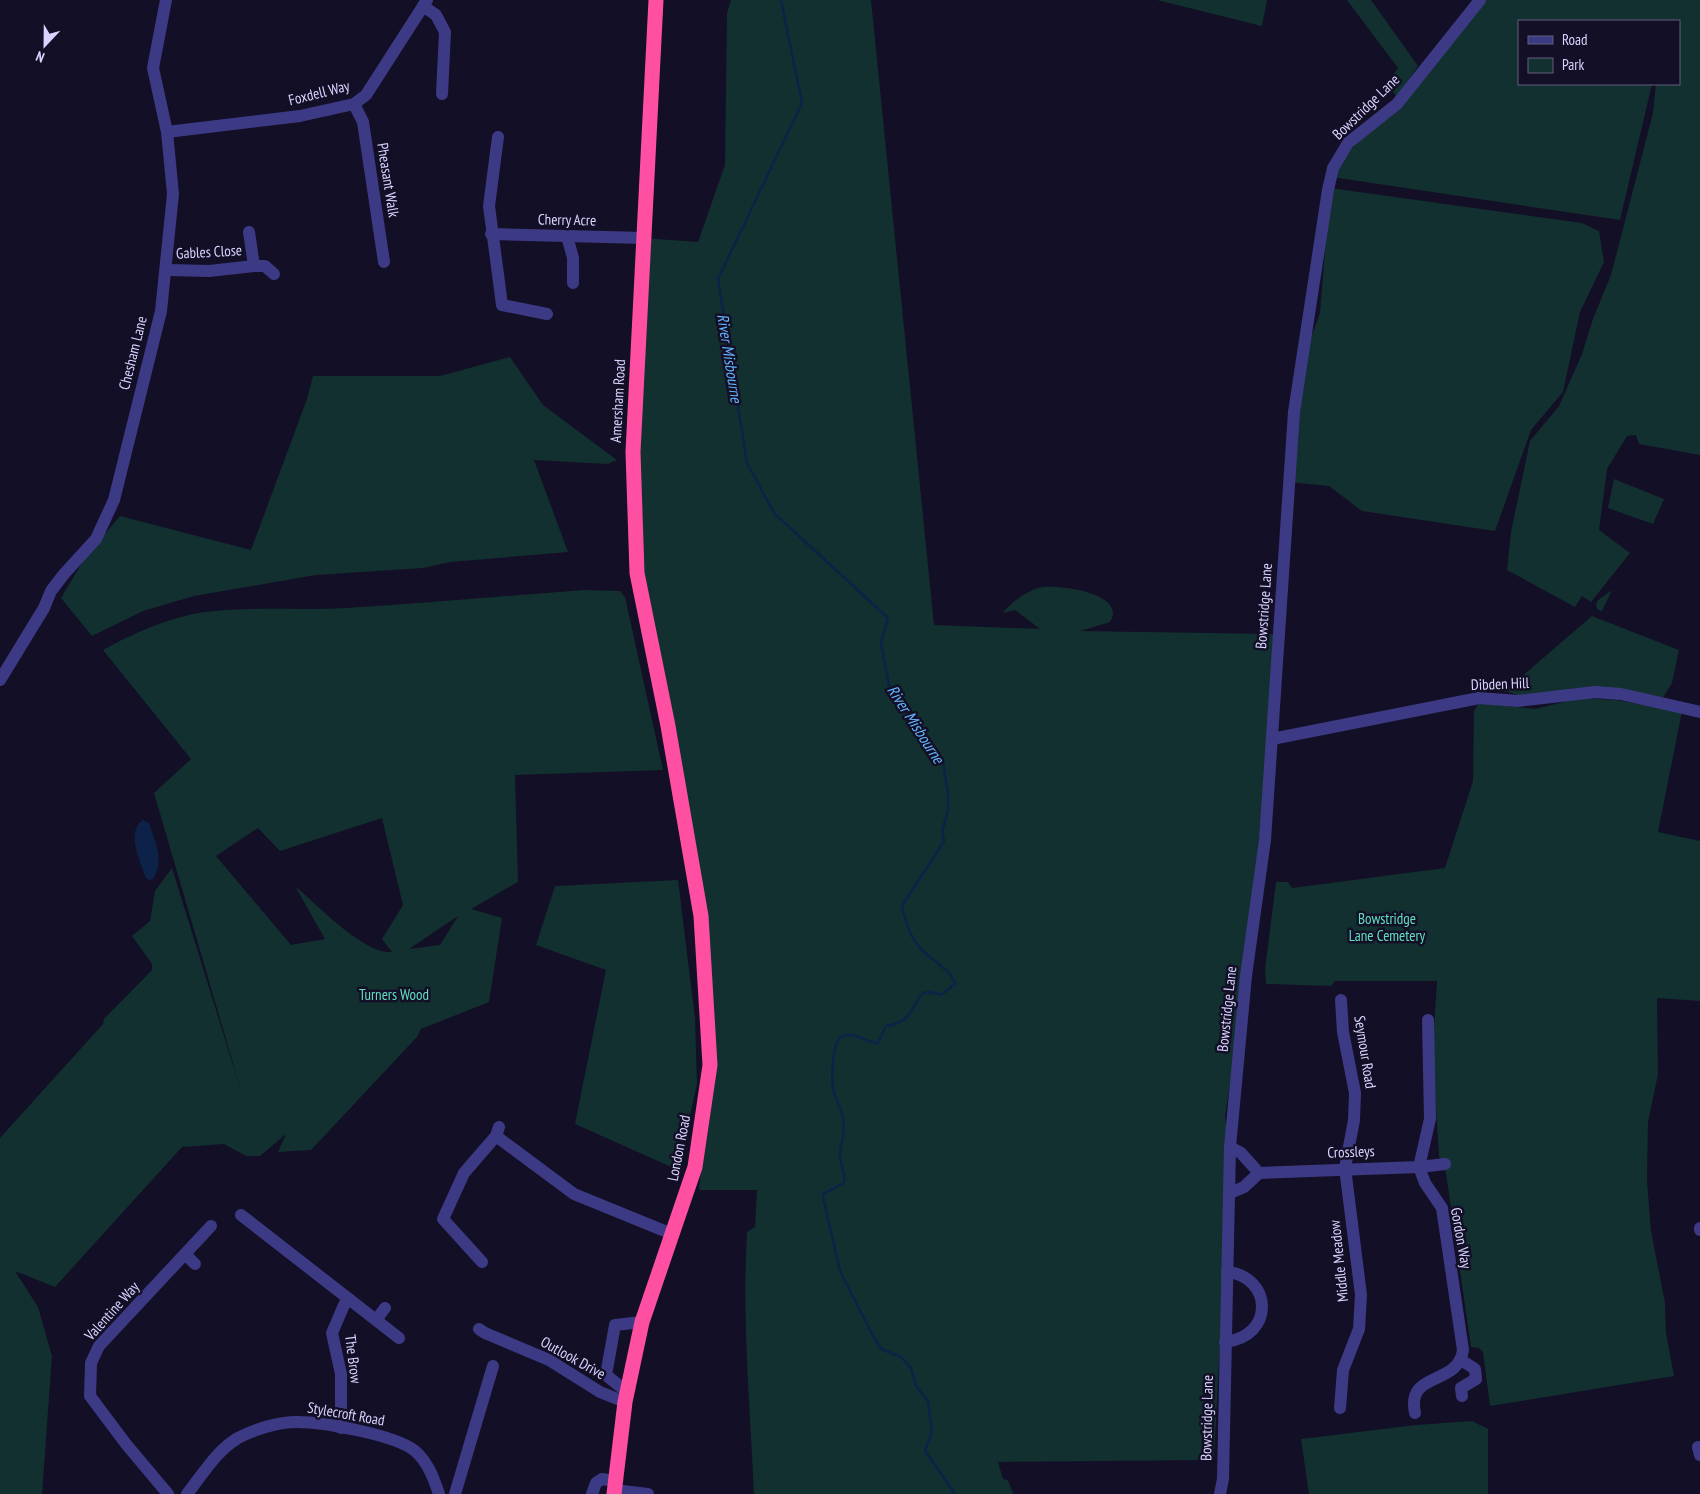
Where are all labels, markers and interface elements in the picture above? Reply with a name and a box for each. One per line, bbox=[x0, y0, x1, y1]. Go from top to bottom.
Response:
north arrow bbox=[20, 20, 70, 70]
legend bbox=[1518, 20, 1680, 85]
text: Road bbox=[1562, 30, 1588, 49]
text: N bbox=[33, 47, 47, 67]
text: Park bbox=[1562, 55, 1584, 74]
street label: Bowstridge Lane bbox=[1328, 70, 1403, 143]
street label: Foxdell Way bbox=[286, 76, 352, 109]
street label: Pheasant Walk bbox=[373, 141, 404, 219]
street label: Cherry Acre bbox=[538, 209, 596, 230]
street label: Gables Close bbox=[176, 240, 242, 263]
water label: River Misbourne bbox=[713, 312, 747, 405]
street label: Chesham Lane bbox=[114, 314, 151, 392]
street label: Amersham Road bbox=[606, 359, 629, 443]
street label: Bowstridge Lane bbox=[1251, 562, 1276, 650]
street label: Dibden Hill bbox=[1470, 673, 1530, 694]
water label: River Misbourne bbox=[883, 681, 950, 768]
park label: Bowstridge Lane Cemetery bbox=[1349, 909, 1426, 945]
street label: Bowstridge Lane bbox=[1213, 965, 1240, 1053]
park label: Turners Wood bbox=[359, 985, 429, 1004]
street label: Seymour Road bbox=[1350, 1014, 1381, 1090]
street label: London Road bbox=[663, 1113, 694, 1183]
street label: Crossleys bbox=[1327, 1141, 1375, 1162]
street label: Gordon Way bbox=[1447, 1206, 1476, 1270]
street label: Middle Meadow bbox=[1325, 1219, 1352, 1303]
street label: Valentine Way bbox=[80, 1277, 143, 1345]
street label: Outlook Drive bbox=[537, 1332, 609, 1383]
street label: The Brow bbox=[341, 1333, 366, 1385]
street label: Bowstridge Lane bbox=[1196, 1375, 1217, 1461]
street label: Stylecroft Road bbox=[306, 1397, 386, 1430]

